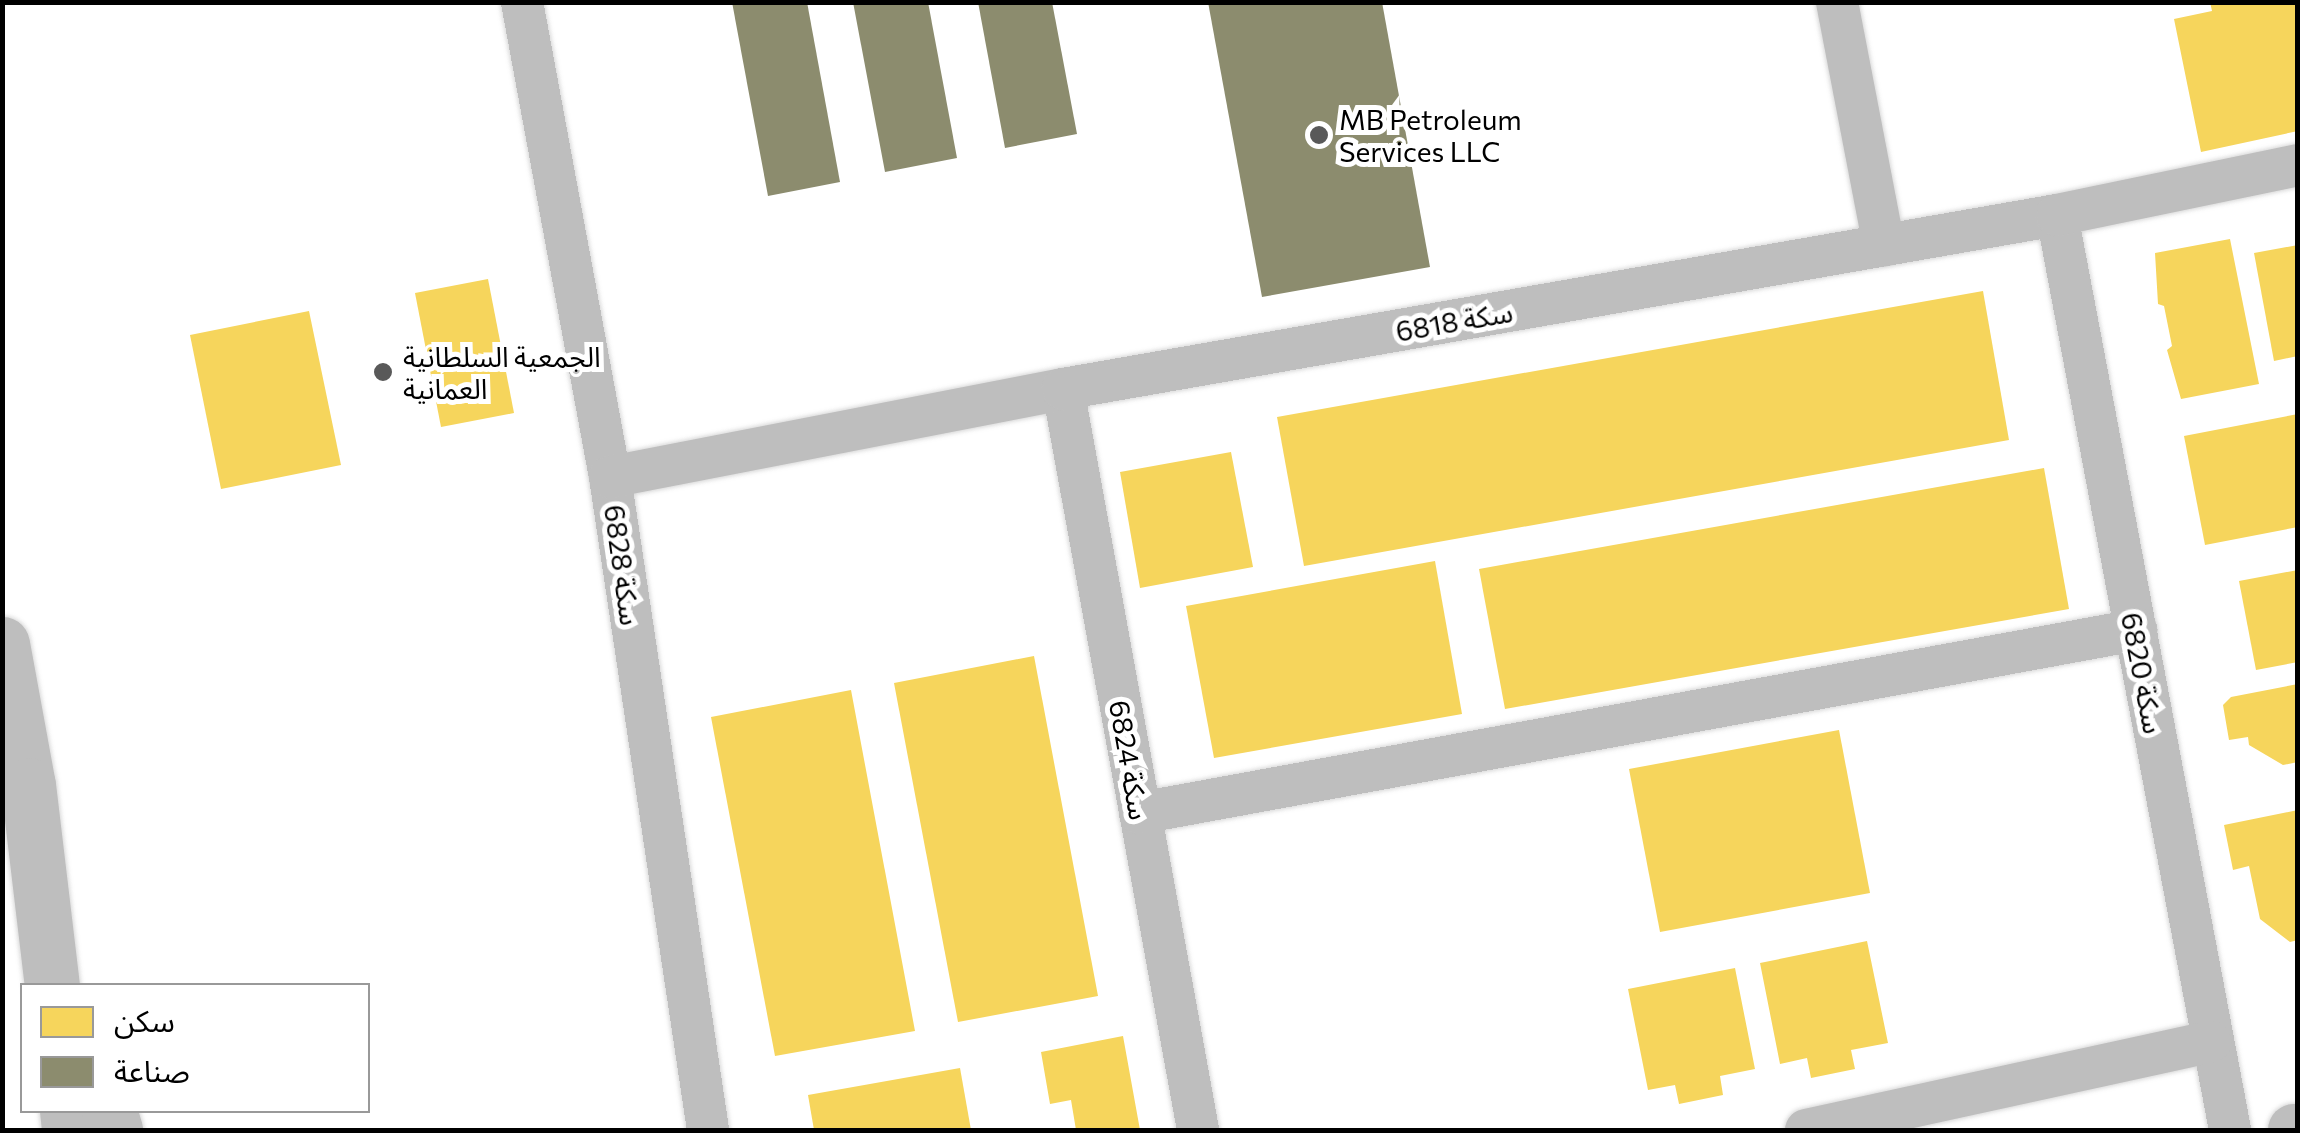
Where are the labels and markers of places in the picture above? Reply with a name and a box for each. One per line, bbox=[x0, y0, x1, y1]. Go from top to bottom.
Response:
place label: MB Petroleum Services LLC bbox=[1339, 102, 1522, 168]
marker: MB Petroleum Services LLC bbox=[1308, 124, 1330, 146]
place label: الجمعية السلطانية العمانية bbox=[403, 339, 601, 405]
marker: الجمعية السلطانية العمانية bbox=[372, 361, 394, 383]

